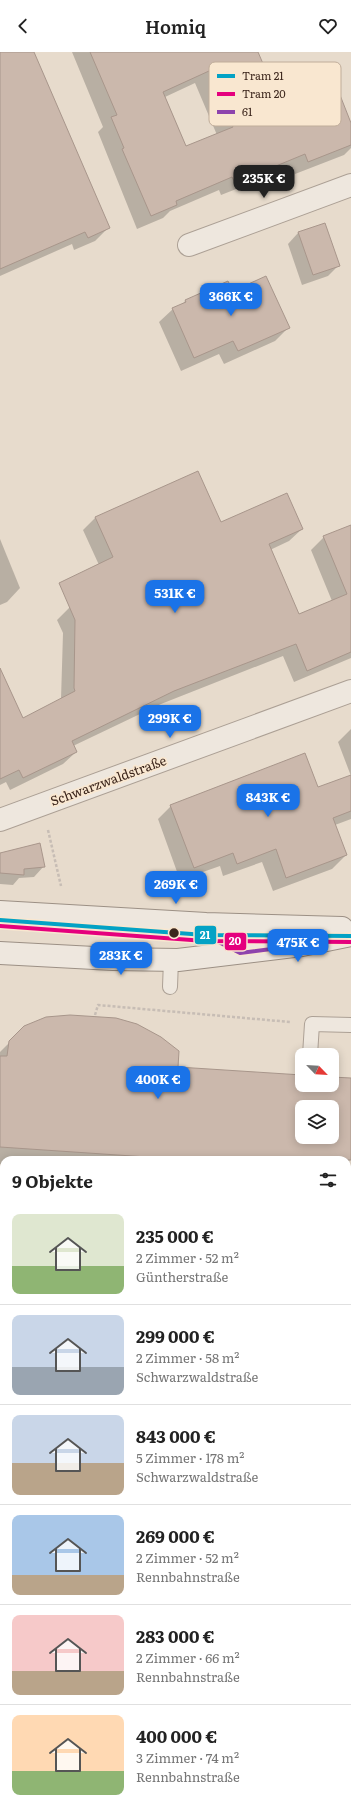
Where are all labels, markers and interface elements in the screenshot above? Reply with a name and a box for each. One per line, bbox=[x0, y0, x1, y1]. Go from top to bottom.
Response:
text: Homiq bbox=[145, 13, 206, 40]
icon: back bbox=[12, 15, 34, 37]
icon: heart bbox=[317, 15, 339, 37]
legend bbox=[209, 62, 341, 126]
text: Tram 21 bbox=[242, 67, 284, 83]
text: Tram 20 bbox=[242, 85, 286, 101]
text: 61 bbox=[242, 103, 253, 119]
pin: 235K € bbox=[231, 165, 297, 199]
text: 235K € bbox=[242, 168, 286, 187]
pin: 366K € bbox=[198, 283, 264, 317]
text: 366K € bbox=[209, 286, 253, 305]
pin: 531K € bbox=[142, 580, 208, 614]
text: 531K € bbox=[154, 583, 196, 602]
pin: 299K € bbox=[137, 705, 203, 739]
text: 299K € bbox=[148, 708, 192, 727]
street label: Schwarzwaldstraße bbox=[47, 750, 169, 810]
pin: 843K € bbox=[235, 784, 301, 818]
text: 843K € bbox=[246, 787, 290, 806]
pin: 269K € bbox=[143, 871, 209, 905]
text: 269K € bbox=[154, 874, 198, 893]
line badge: 21 bbox=[194, 925, 217, 945]
unlabelled marker bbox=[167, 926, 181, 940]
text: 21 bbox=[200, 926, 211, 942]
pin: 475K € bbox=[265, 929, 331, 963]
line badge: 20 bbox=[224, 932, 247, 951]
text: 20 bbox=[229, 932, 242, 948]
text: 475K € bbox=[276, 932, 320, 951]
pin: 283K € bbox=[88, 942, 154, 976]
text: 283K € bbox=[99, 945, 143, 964]
north arrow bbox=[295, 1048, 339, 1092]
map controls bbox=[295, 1048, 339, 1144]
pin: 400K € bbox=[125, 1066, 191, 1100]
text: 400K € bbox=[135, 1069, 181, 1088]
button: layers bbox=[295, 1100, 339, 1144]
text: 9 Objekte bbox=[12, 1168, 93, 1193]
icon: filters bbox=[317, 1169, 339, 1191]
text: 235 000 € bbox=[136, 1223, 214, 1248]
icon: home bbox=[44, 1230, 92, 1278]
text: 2 Zimmer · 52 m² bbox=[136, 1248, 239, 1267]
text: Güntherstraße bbox=[136, 1267, 228, 1286]
text: 299 000 € bbox=[136, 1323, 215, 1348]
icon: home bbox=[44, 1331, 92, 1379]
text: 2 Zimmer · 58 m² bbox=[136, 1348, 240, 1367]
text: Schwarzwaldstraße bbox=[136, 1367, 258, 1386]
text: 843 000 € bbox=[136, 1423, 216, 1448]
icon: home bbox=[44, 1431, 92, 1479]
text: 5 Zimmer · 178 m² bbox=[136, 1448, 244, 1467]
text: Schwarzwaldstraße bbox=[136, 1467, 258, 1486]
text: 269 000 € bbox=[136, 1523, 215, 1548]
icon: home bbox=[44, 1531, 92, 1579]
text: 2 Zimmer · 52 m² bbox=[136, 1548, 239, 1567]
text: Rennbahnstraße bbox=[136, 1567, 240, 1586]
text: 283 000 € bbox=[136, 1623, 215, 1648]
icon: home bbox=[44, 1631, 92, 1679]
text: 2 Zimmer · 66 m² bbox=[136, 1648, 240, 1667]
text: Rennbahnstraße bbox=[136, 1667, 240, 1686]
text: 400 000 € bbox=[136, 1723, 217, 1748]
icon: home bbox=[44, 1731, 92, 1779]
text: 3 Zimmer · 74 m² bbox=[136, 1748, 239, 1767]
text: Rennbahnstraße bbox=[136, 1767, 240, 1786]

